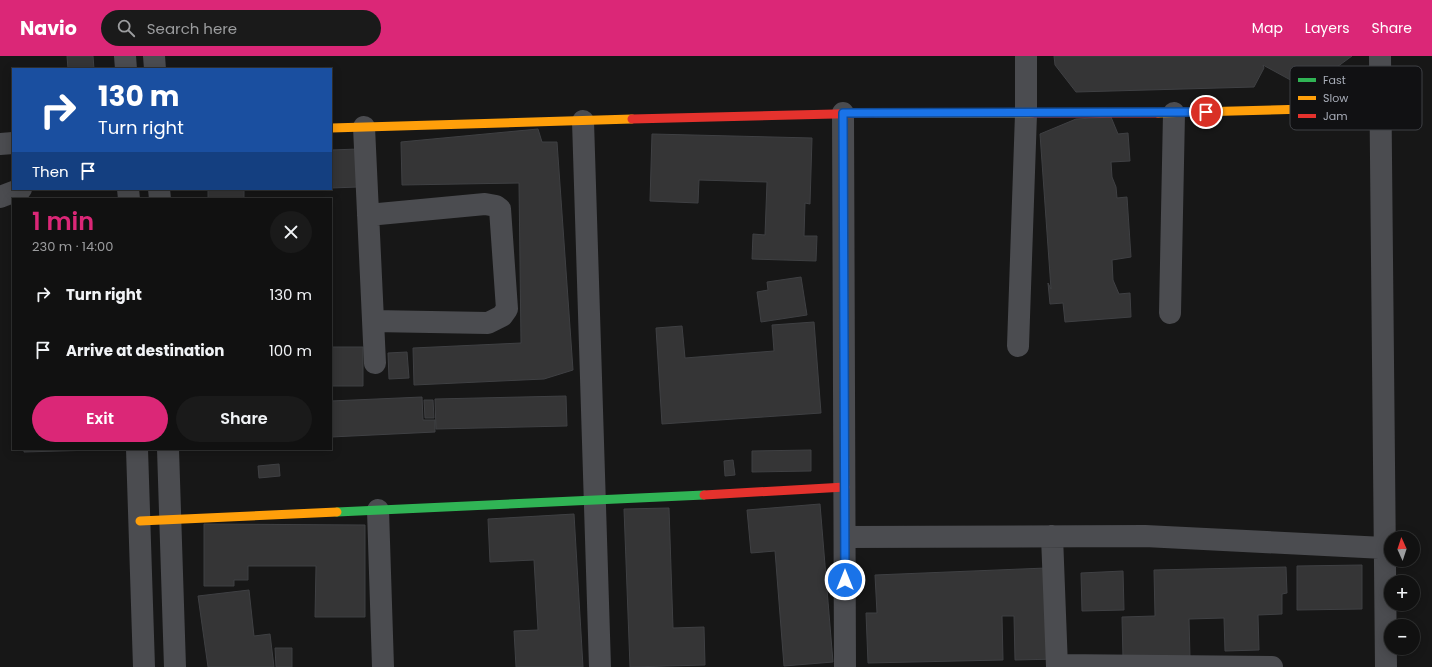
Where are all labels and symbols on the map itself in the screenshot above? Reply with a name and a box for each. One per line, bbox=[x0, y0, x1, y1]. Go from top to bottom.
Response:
legend bbox=[1290, 66, 1422, 130]
text: Fast bbox=[1323, 72, 1346, 88]
text: Slow bbox=[1323, 90, 1348, 106]
pin bbox=[1189, 95, 1223, 129]
text: Jam bbox=[1323, 108, 1348, 124]
north arrow bbox=[1384, 531, 1420, 567]
position arrow bbox=[824, 559, 866, 601]

